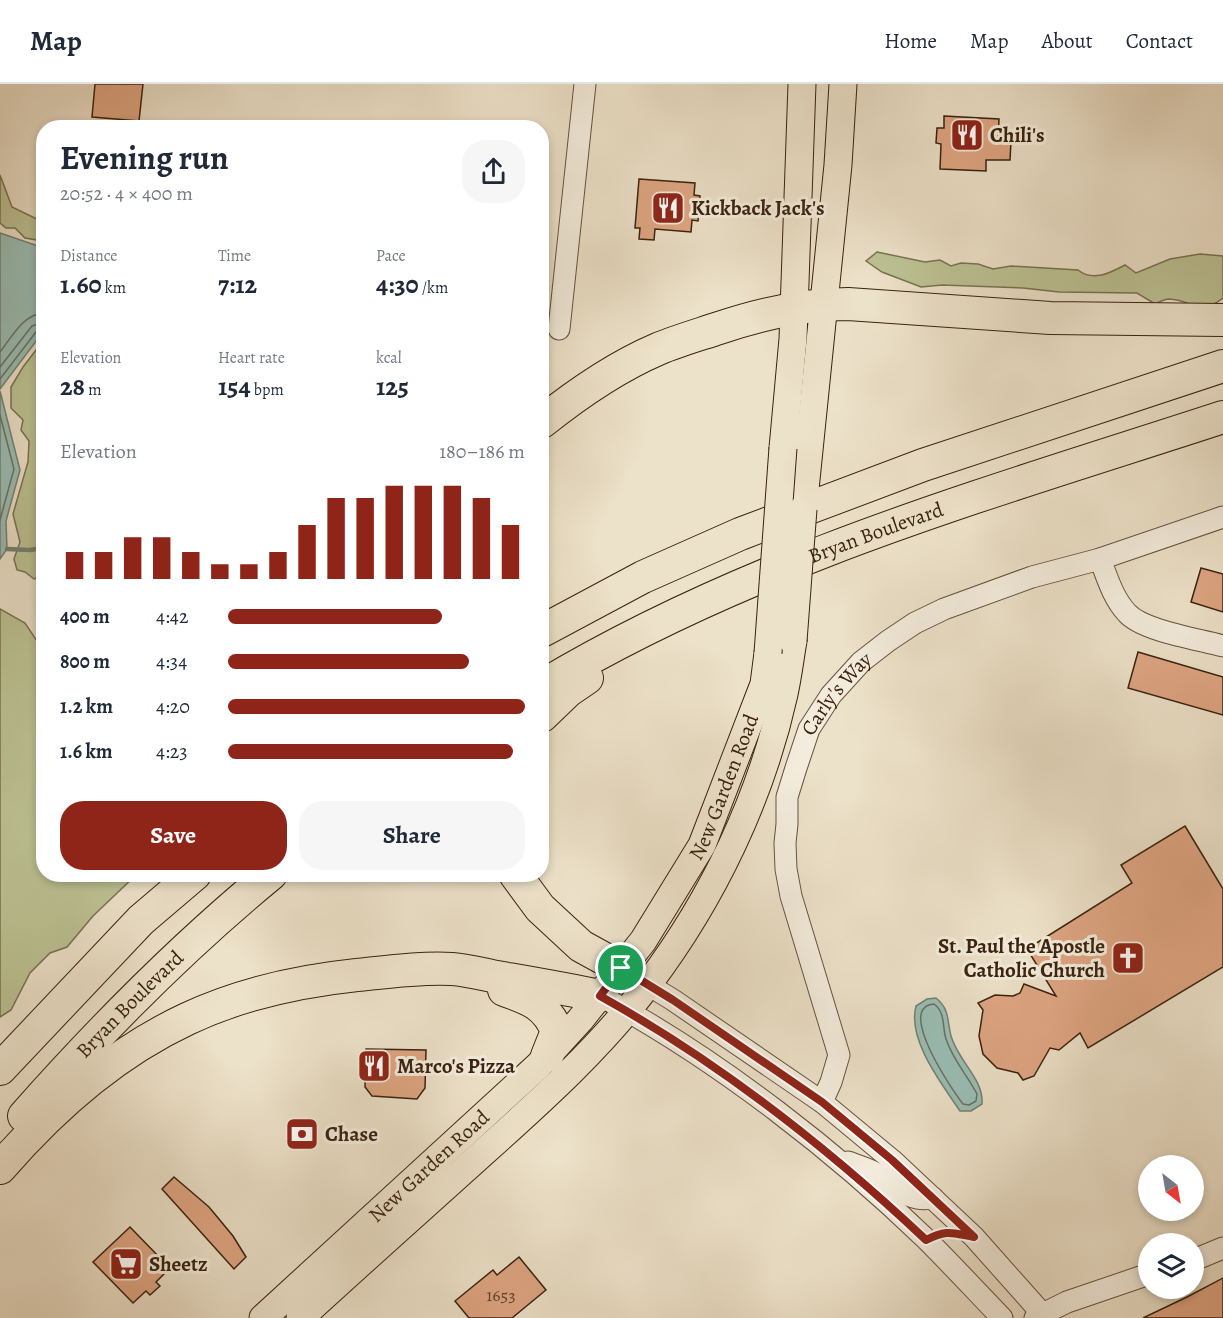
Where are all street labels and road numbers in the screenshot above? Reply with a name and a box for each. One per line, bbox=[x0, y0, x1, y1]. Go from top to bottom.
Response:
street label: Bryan Boulevard bbox=[804, 495, 948, 570]
street label: Carly's Way bbox=[794, 645, 878, 741]
street label: New Garden Road bbox=[682, 709, 765, 865]
street label: Bryan Boulevard bbox=[70, 943, 190, 1064]
street label: New Garden Road bbox=[362, 1103, 496, 1229]

